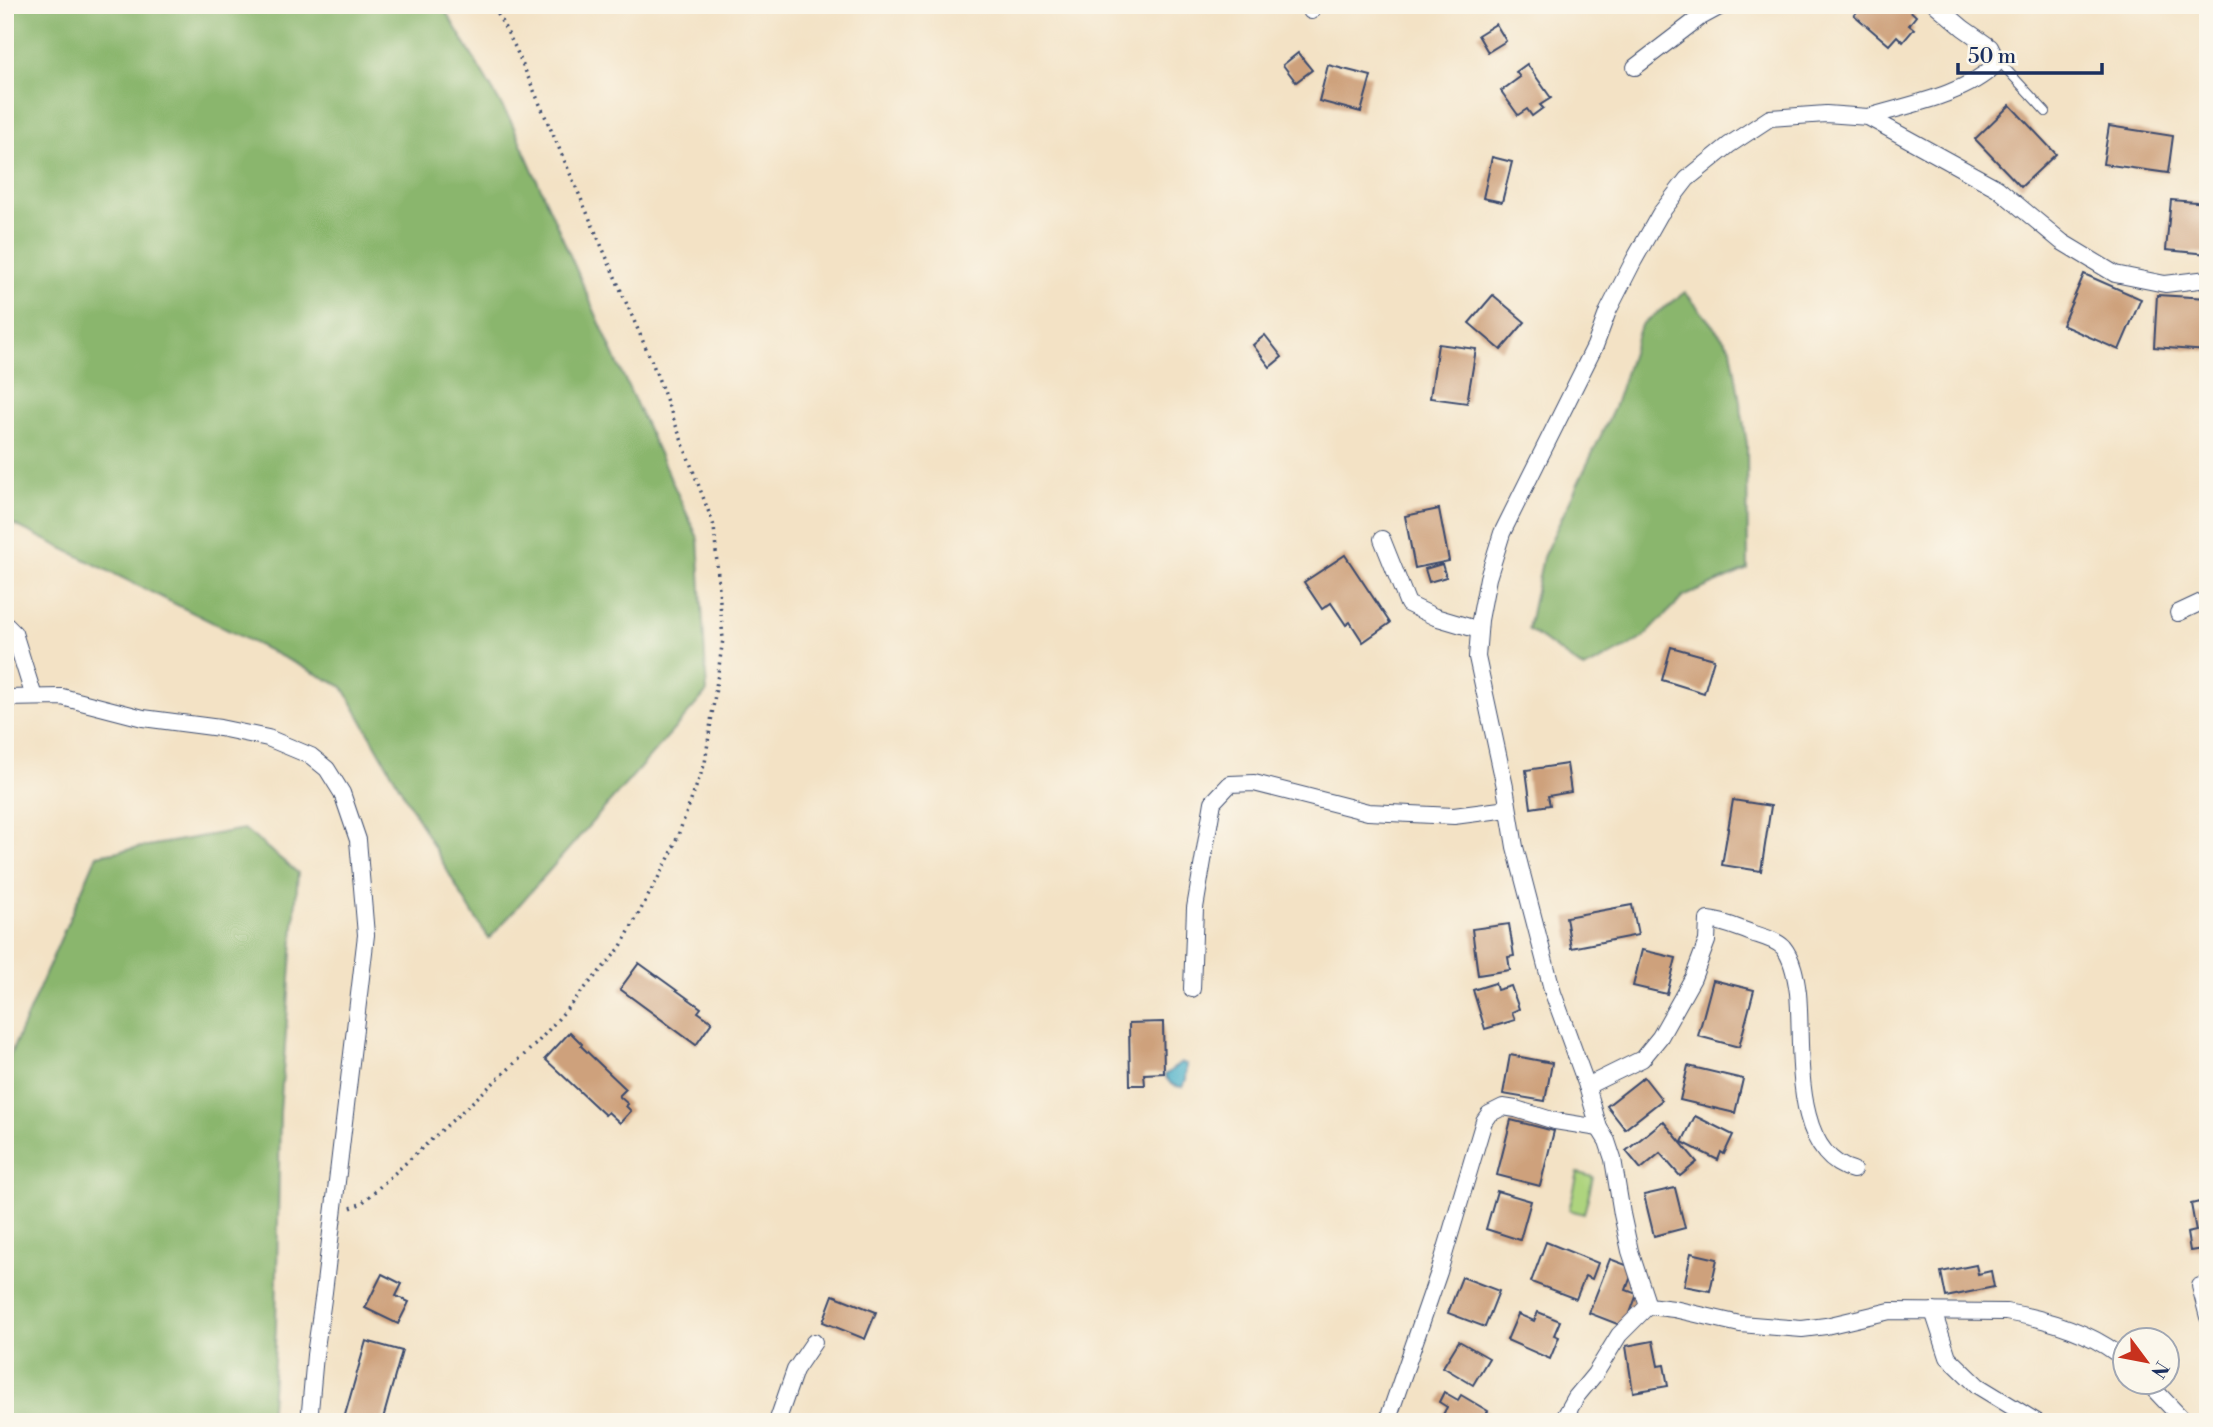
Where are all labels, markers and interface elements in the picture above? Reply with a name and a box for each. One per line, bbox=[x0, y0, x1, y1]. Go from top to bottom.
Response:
scale bar bbox=[1958, 32, 2101, 76]
text: 50 m bbox=[1968, 44, 2016, 70]
north arrow bbox=[2112, 1326, 2182, 1396]
text: N bbox=[2145, 1357, 2174, 1382]

